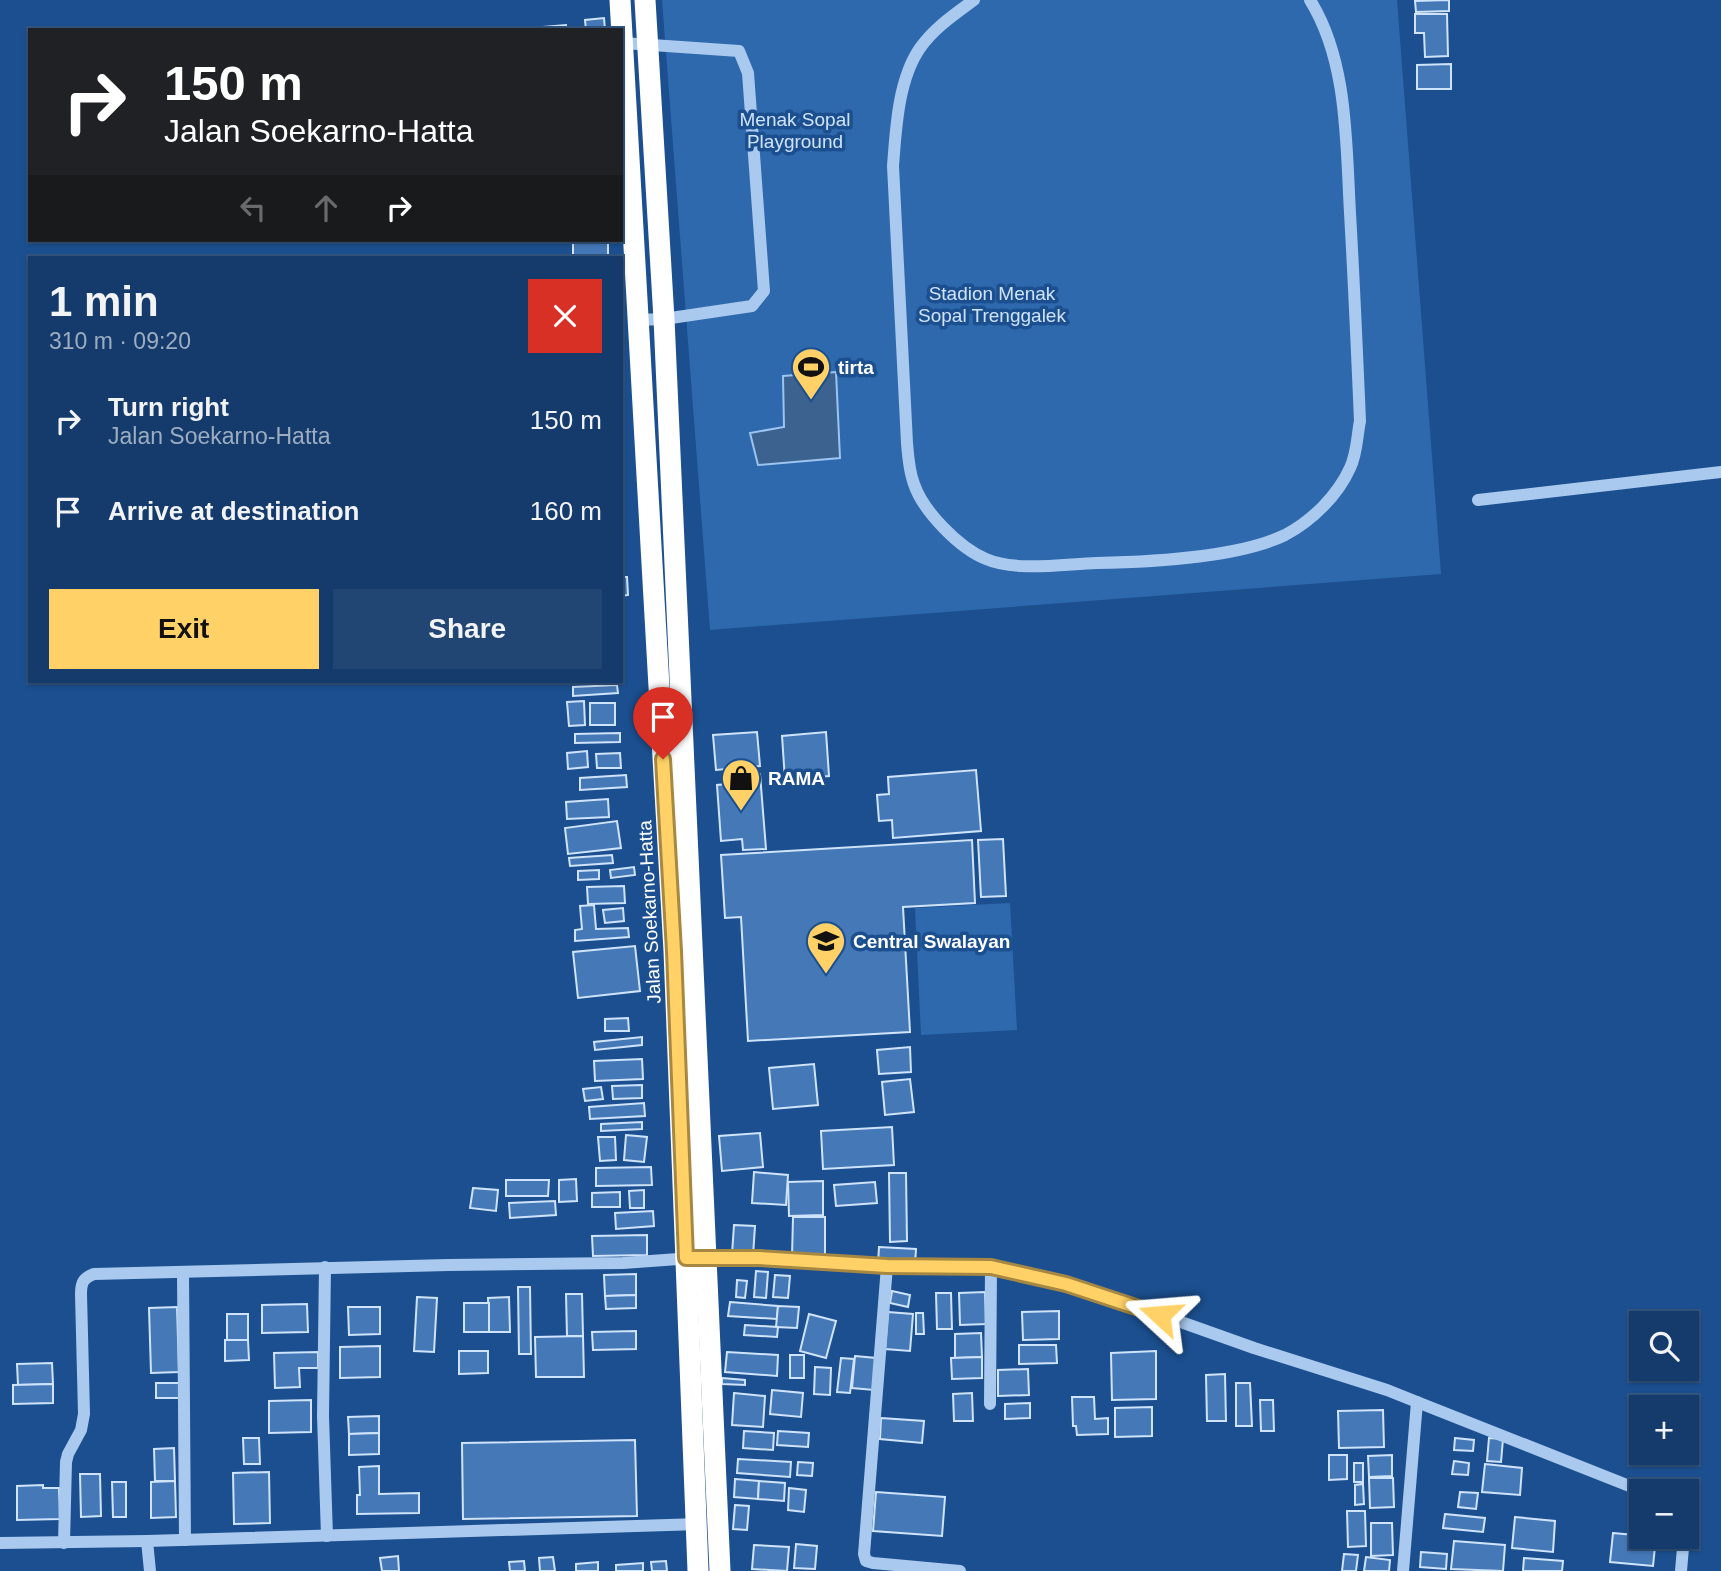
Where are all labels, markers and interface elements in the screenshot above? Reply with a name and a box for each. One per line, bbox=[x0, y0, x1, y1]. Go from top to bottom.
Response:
icon: right bbox=[49, 56, 140, 147]
text: 150 m bbox=[164, 56, 303, 110]
park label: Menak Sopal Playground bbox=[740, 109, 850, 152]
text: Jalan Soekarno-Hatta bbox=[164, 113, 474, 149]
icon: left bbox=[234, 189, 272, 227]
icon: ahead bbox=[307, 189, 345, 227]
icon: right bbox=[380, 189, 418, 227]
text: 1 min bbox=[49, 278, 159, 325]
button: close bbox=[528, 279, 602, 353]
park label: Stadion Menak Sopal Trenggalek bbox=[918, 283, 1066, 326]
text: 310 m · 09:20 bbox=[49, 328, 191, 354]
sports icon: tirta bbox=[790, 346, 832, 401]
place label: tirta bbox=[838, 357, 874, 378]
text: Turn right bbox=[108, 392, 229, 422]
icon: right bbox=[49, 402, 87, 440]
text: 150 m bbox=[530, 405, 602, 435]
text: Jalan Soekarno-Hatta bbox=[108, 423, 330, 449]
icon: arrive bbox=[49, 493, 87, 531]
text: Arrive at destination bbox=[108, 496, 359, 526]
text: 160 m bbox=[530, 496, 602, 526]
button: Exit bbox=[49, 589, 319, 669]
button: Share bbox=[333, 589, 602, 669]
pin bbox=[633, 687, 693, 759]
icon: arrive bbox=[644, 698, 682, 736]
shop icon: RAMA bbox=[720, 757, 762, 812]
place label: RAMA bbox=[768, 768, 825, 789]
street label: Jalan Soekarno-Hatta bbox=[634, 819, 665, 1004]
school or university icon: Central Swalayan bbox=[805, 920, 847, 975]
place label: Central Swalayan bbox=[853, 931, 1010, 952]
position arrow bbox=[1123, 1278, 1197, 1352]
map controls bbox=[1629, 1311, 1699, 1549]
button: search bbox=[1629, 1311, 1699, 1381]
button: + bbox=[1629, 1395, 1699, 1465]
button: − bbox=[1629, 1479, 1699, 1549]

